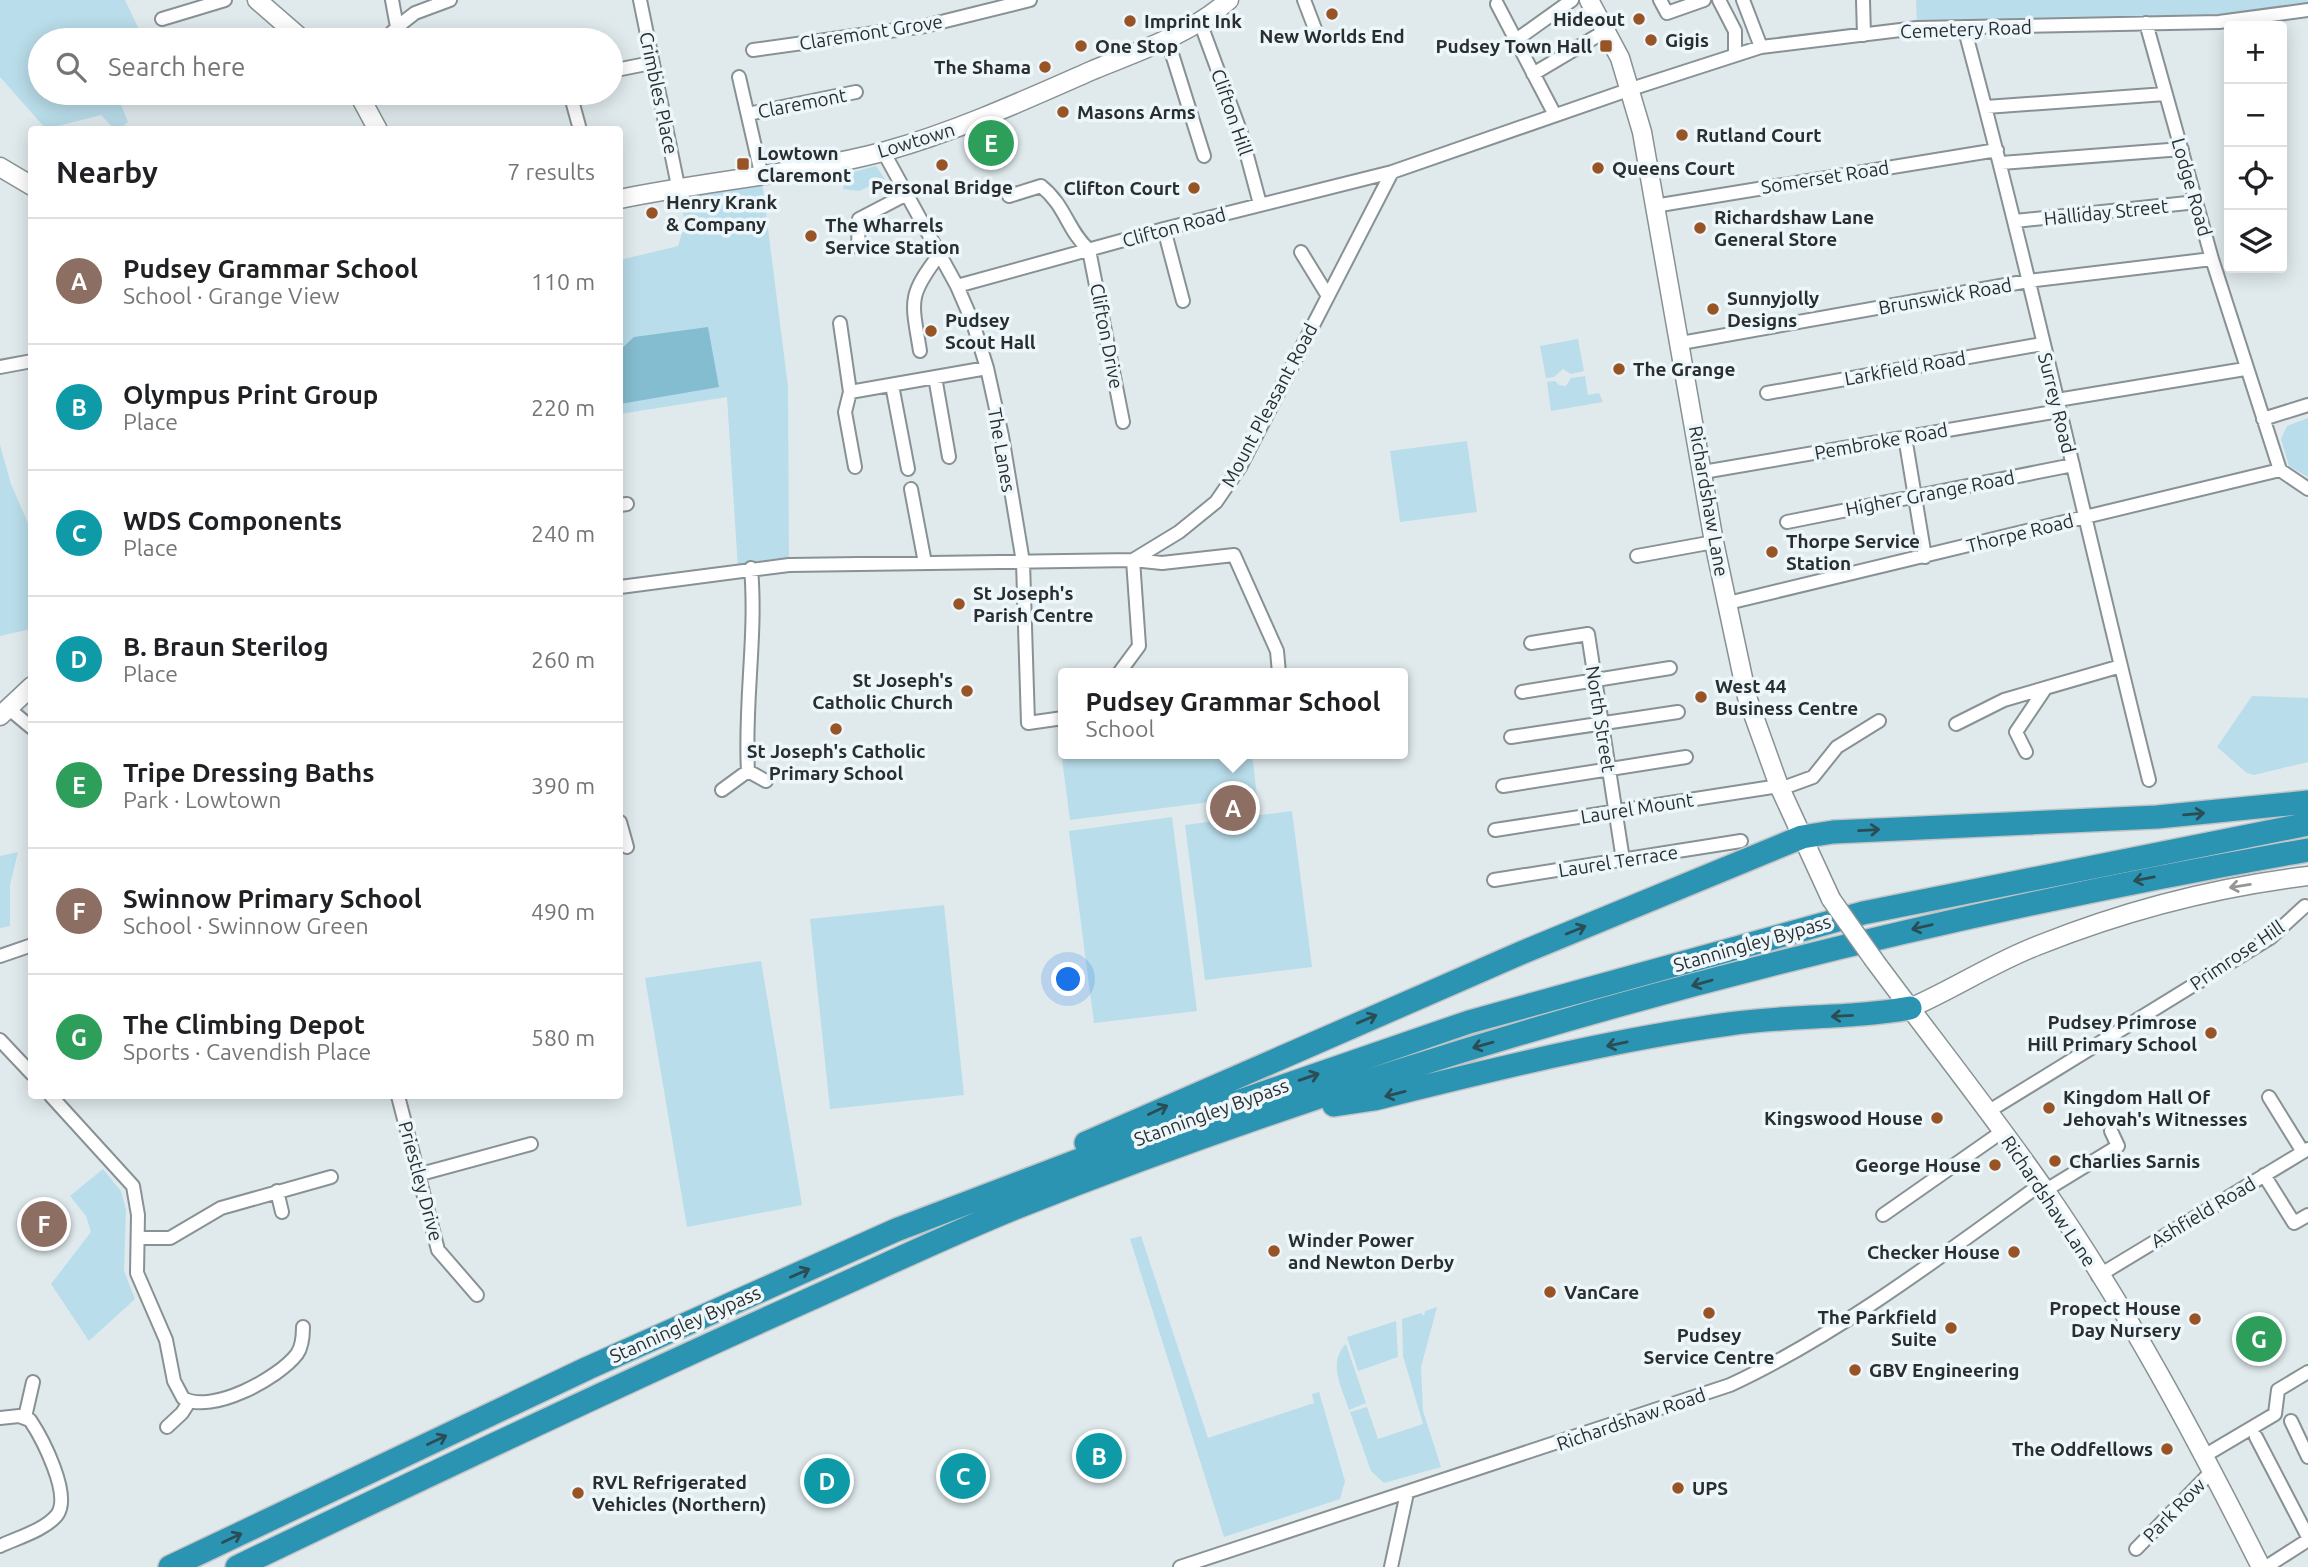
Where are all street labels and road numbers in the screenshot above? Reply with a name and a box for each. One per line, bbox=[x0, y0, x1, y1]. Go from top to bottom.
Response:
street label: Claremont Grove bbox=[798, 10, 944, 54]
street label: Cemetery Road bbox=[1900, 16, 2032, 42]
street label: Crimbles Place bbox=[635, 30, 683, 156]
street label: Clifton Hill bbox=[1207, 66, 1257, 158]
street label: Claremont bbox=[756, 84, 849, 122]
street label: Lowtown bbox=[875, 118, 957, 162]
street label: Lodge Road bbox=[2167, 135, 2217, 239]
street label: Somerset Road bbox=[1759, 156, 1891, 198]
street label: Halliday Street bbox=[2043, 194, 2170, 229]
street label: Clifton Road bbox=[1120, 203, 1228, 251]
street label: Brunswick Road bbox=[1877, 273, 2013, 319]
street label: Clifton Drive bbox=[1086, 281, 1128, 391]
street label: Mount Pleasant Road bbox=[1217, 319, 1321, 491]
street label: Larkfield Road bbox=[1843, 347, 1967, 389]
street label: Surrey Road bbox=[2034, 350, 2080, 456]
street label: The Lanes bbox=[984, 406, 1020, 494]
street label: Pembroke Road bbox=[1813, 418, 1949, 464]
street label: Richardshaw Lane bbox=[1685, 424, 1733, 578]
street label: Higher Grange Road bbox=[1844, 466, 2016, 520]
street label: Thorpe Road bbox=[1964, 509, 2076, 557]
street label: North Street bbox=[1582, 664, 1620, 774]
street label: Laurel Mount bbox=[1579, 788, 1696, 828]
street label: Laurel Terrace bbox=[1557, 841, 1679, 881]
street label: Stanningley Bypass bbox=[1671, 910, 1833, 976]
street label: Primrose Hill bbox=[2186, 915, 2288, 995]
street label: Stanningley Bypass bbox=[1131, 1074, 1291, 1150]
street label: Priestley Drive bbox=[394, 1119, 448, 1243]
street label: Richardshaw Lane bbox=[1997, 1131, 2101, 1271]
street label: Ashfield Road bbox=[2147, 1172, 2259, 1252]
street label: Stanningley Bypass bbox=[606, 1281, 764, 1367]
street label: Richardshaw Road bbox=[1554, 1383, 1708, 1455]
street label: Park Row bbox=[2138, 1473, 2210, 1546]

